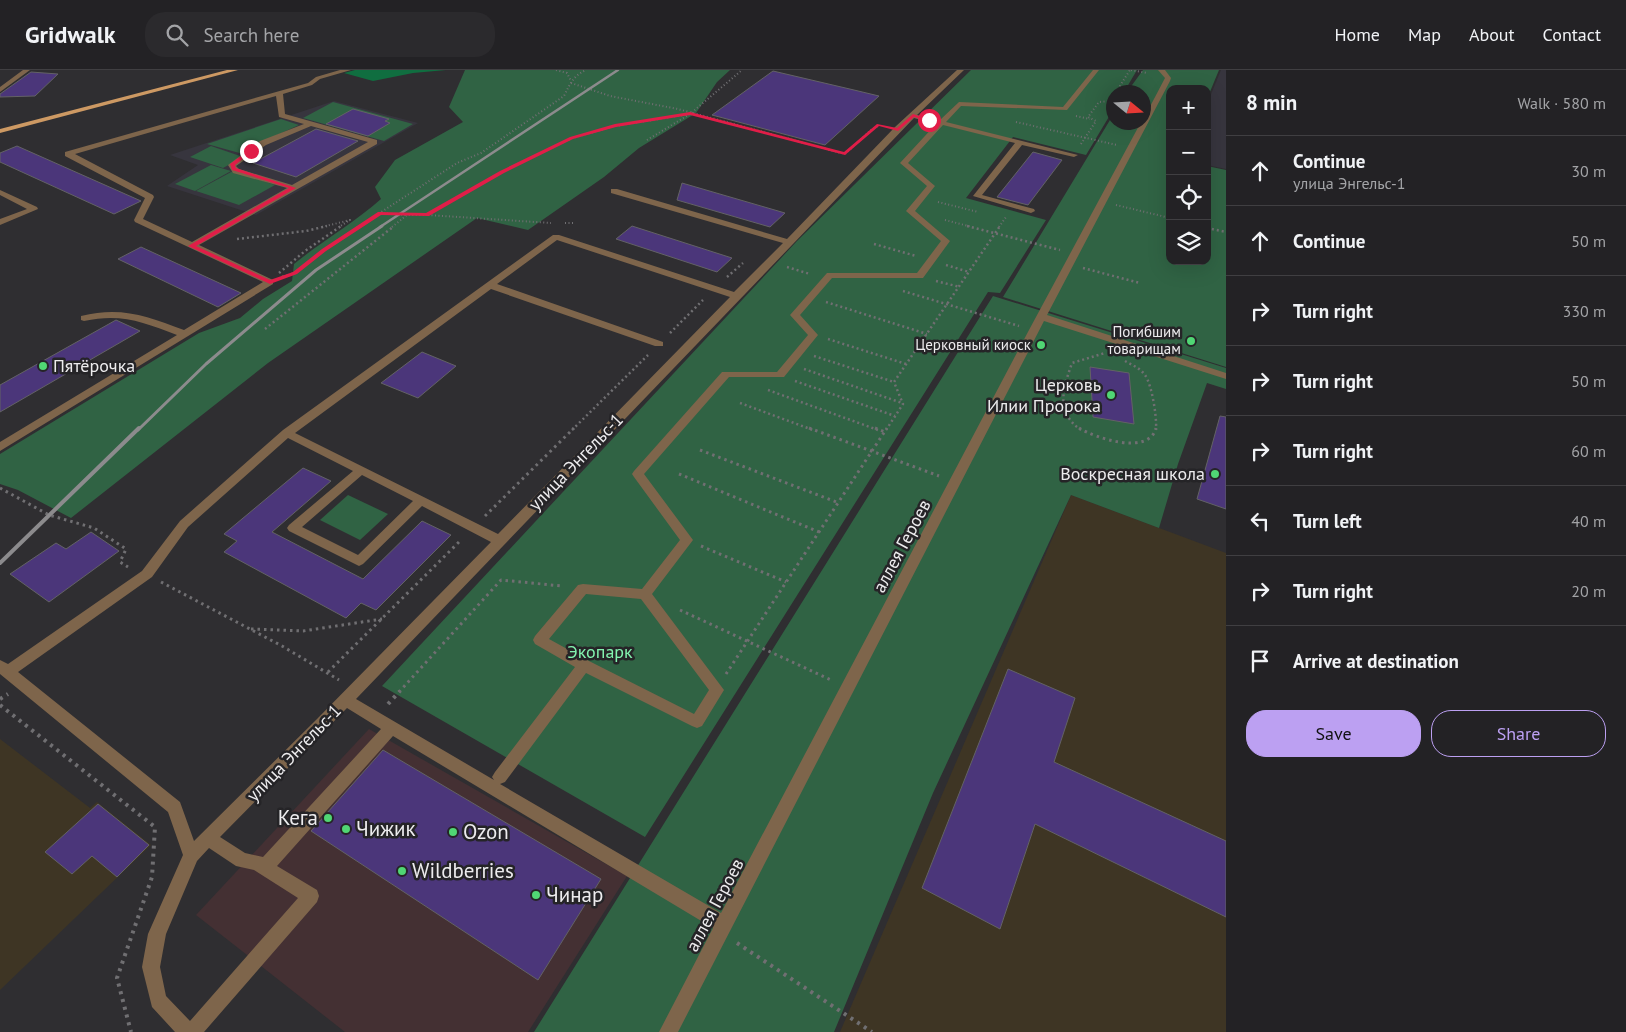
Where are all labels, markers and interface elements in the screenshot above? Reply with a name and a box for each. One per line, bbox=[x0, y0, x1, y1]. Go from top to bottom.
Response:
search box bbox=[145, 12, 495, 57]
text: Gridwalk bbox=[25, 19, 115, 50]
icon: search bbox=[163, 21, 191, 49]
text: Search here bbox=[203, 23, 299, 47]
text: Home bbox=[1334, 23, 1380, 46]
text: Map bbox=[1408, 23, 1441, 46]
text: About bbox=[1469, 23, 1515, 46]
text: Contact bbox=[1543, 23, 1601, 46]
north arrow bbox=[1106, 85, 1151, 130]
map controls bbox=[1166, 85, 1211, 265]
button: + bbox=[1166, 85, 1211, 130]
text: 8 min bbox=[1246, 89, 1297, 116]
text: Walk · 580 m bbox=[1517, 93, 1606, 113]
route start bbox=[918, 109, 941, 132]
button: − bbox=[1166, 130, 1211, 175]
route end bbox=[240, 140, 263, 163]
text: Continue bbox=[1293, 149, 1365, 173]
icon: ahead bbox=[1246, 157, 1274, 185]
text: 30 m bbox=[1571, 161, 1606, 181]
text: улица Энгельс-1 bbox=[1293, 173, 1406, 193]
button: locate bbox=[1166, 175, 1211, 220]
button: layers bbox=[1166, 220, 1211, 265]
icon: ahead bbox=[1246, 227, 1274, 255]
text: Continue bbox=[1293, 229, 1365, 253]
text: 50 m bbox=[1571, 231, 1606, 251]
icon: right bbox=[1246, 297, 1274, 325]
text: Turn right bbox=[1293, 299, 1373, 323]
text: 330 m bbox=[1563, 301, 1606, 321]
place label: Погибшим товарищам bbox=[1108, 322, 1181, 358]
place label: Церковный киоск bbox=[915, 335, 1032, 354]
marker: Погибшим товарищам bbox=[1185, 335, 1197, 347]
marker: Церковный киоск bbox=[1035, 339, 1047, 351]
place label: Пятёрочка bbox=[53, 354, 135, 377]
marker: Пятёрочка bbox=[37, 360, 49, 372]
icon: right bbox=[1246, 367, 1274, 395]
text: Turn right bbox=[1293, 369, 1373, 393]
text: 50 m bbox=[1571, 371, 1606, 391]
place label: Церковь Илии Пророка bbox=[987, 373, 1101, 417]
marker: Церковь Илии Пророка bbox=[1105, 389, 1117, 401]
street label: улица Энгельс-1 bbox=[523, 408, 628, 515]
icon: right bbox=[1246, 437, 1274, 465]
text: Turn right bbox=[1293, 439, 1373, 463]
text: 60 m bbox=[1571, 441, 1606, 461]
place label: Воскресная школа bbox=[1060, 462, 1205, 485]
marker: Воскресная школа bbox=[1209, 468, 1221, 480]
street label: аллея Героев bbox=[867, 495, 936, 596]
icon: left bbox=[1246, 507, 1274, 535]
text: Turn left bbox=[1293, 509, 1362, 533]
text: 40 m bbox=[1571, 511, 1606, 531]
icon: right bbox=[1246, 577, 1274, 605]
text: Turn right bbox=[1293, 579, 1373, 603]
text: 20 m bbox=[1571, 581, 1606, 601]
park label: Экопарк bbox=[567, 640, 633, 663]
icon: arrive bbox=[1246, 647, 1274, 675]
text: Arrive at destination bbox=[1293, 649, 1459, 673]
street label: улица Энгельс-1 bbox=[241, 699, 346, 806]
button: Save bbox=[1246, 710, 1421, 757]
button: Share bbox=[1431, 710, 1606, 757]
place label: Кега bbox=[278, 804, 318, 831]
marker: Кега bbox=[322, 812, 334, 824]
place label: Чижик bbox=[356, 815, 416, 842]
place label: Ozon bbox=[463, 818, 509, 845]
marker: Чижик bbox=[340, 823, 352, 835]
marker: Ozon bbox=[447, 826, 459, 838]
street label: аллея Героев bbox=[680, 854, 749, 955]
place label: Wildberries bbox=[412, 857, 514, 884]
marker: Wildberries bbox=[396, 865, 408, 877]
place label: Чинар bbox=[546, 881, 603, 908]
marker: Чинар bbox=[530, 889, 542, 901]

